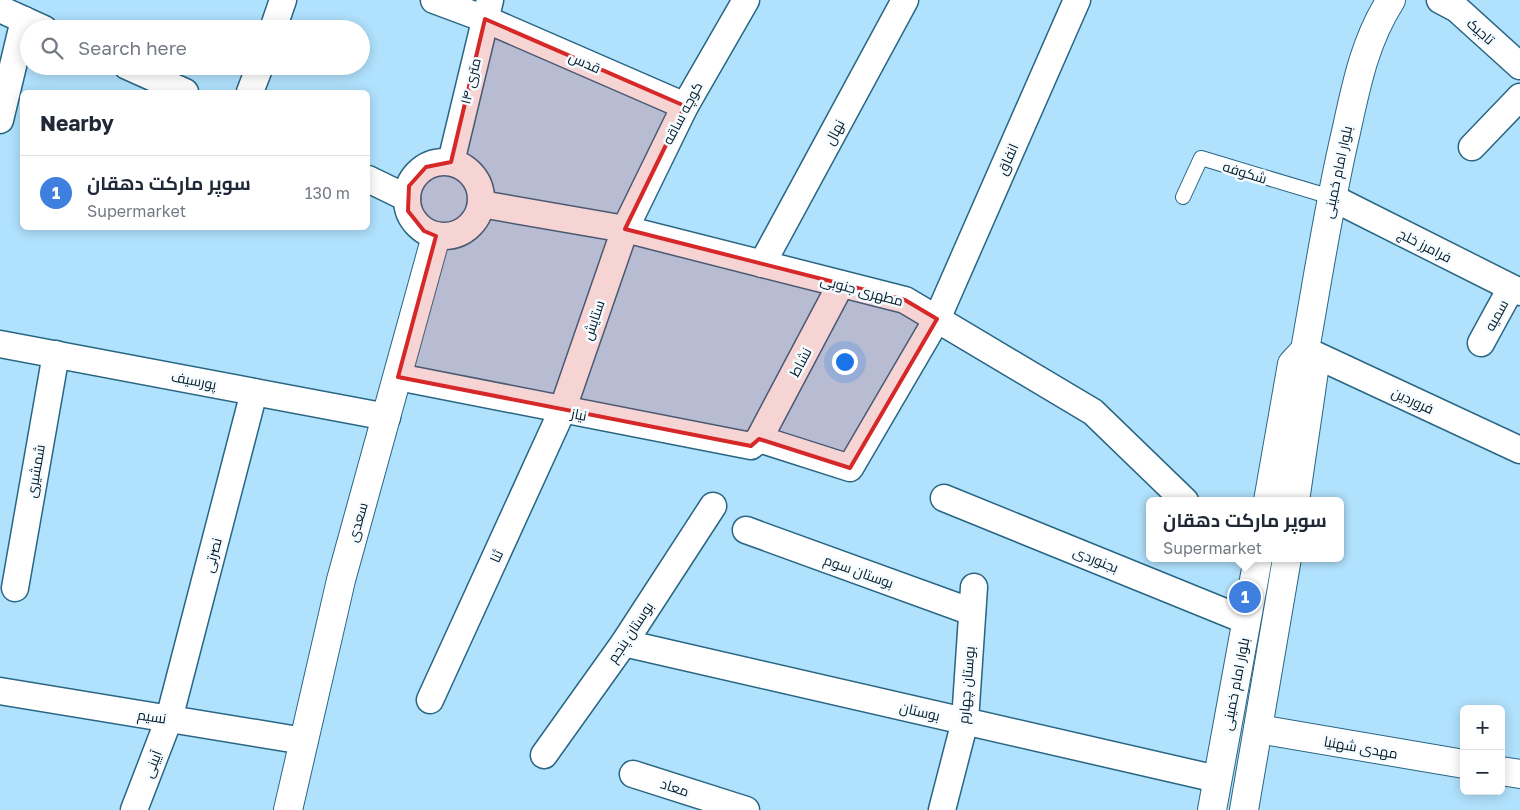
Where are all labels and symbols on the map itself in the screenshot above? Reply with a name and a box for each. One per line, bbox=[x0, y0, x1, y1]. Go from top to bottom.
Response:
street label: تاجیک bbox=[1464, 14, 1498, 48]
street label: قدس bbox=[566, 48, 604, 76]
street label: متری ۱۴ bbox=[456, 56, 484, 106]
street label: کوچه ساقه bbox=[658, 79, 707, 148]
street label: نهال bbox=[820, 116, 849, 148]
street label: بلوار امام خمینی bbox=[1319, 124, 1357, 220]
street label: انفاق bbox=[993, 141, 1022, 178]
street label: شکوفه bbox=[1221, 157, 1269, 187]
street label: فرامرز خلج bbox=[1395, 224, 1455, 267]
street label: مطهری جنوبی bbox=[819, 271, 905, 309]
street label: سمیه bbox=[1481, 296, 1511, 334]
street label: ستایش bbox=[578, 298, 608, 342]
street label: نشاط bbox=[785, 344, 815, 380]
your location bbox=[832, 349, 858, 375]
street label: پورسیف bbox=[169, 367, 218, 395]
street label: فروردین bbox=[1389, 383, 1437, 417]
street label: نیاز bbox=[569, 404, 588, 424]
street label: شمشیری bbox=[22, 443, 48, 499]
street label: سعدی bbox=[343, 500, 371, 544]
street label: نصرتی bbox=[199, 536, 225, 574]
street label: بجنوردی bbox=[1071, 542, 1121, 576]
street label: ثنا bbox=[486, 547, 506, 565]
street label: بوستان سوم bbox=[821, 551, 896, 593]
pin: 1 bbox=[1229, 578, 1261, 616]
street label: بوستان پنجم bbox=[603, 598, 658, 667]
street label: بلوار امام خمینی bbox=[1218, 636, 1254, 732]
street label: بوستان چهارم bbox=[954, 645, 980, 725]
street label: بوستان bbox=[898, 698, 942, 724]
street label: نسیم bbox=[136, 705, 168, 729]
street label: مهدی شهنیا bbox=[1323, 732, 1399, 762]
street label: آیینی bbox=[139, 748, 165, 780]
street label: معاد bbox=[659, 774, 691, 800]

